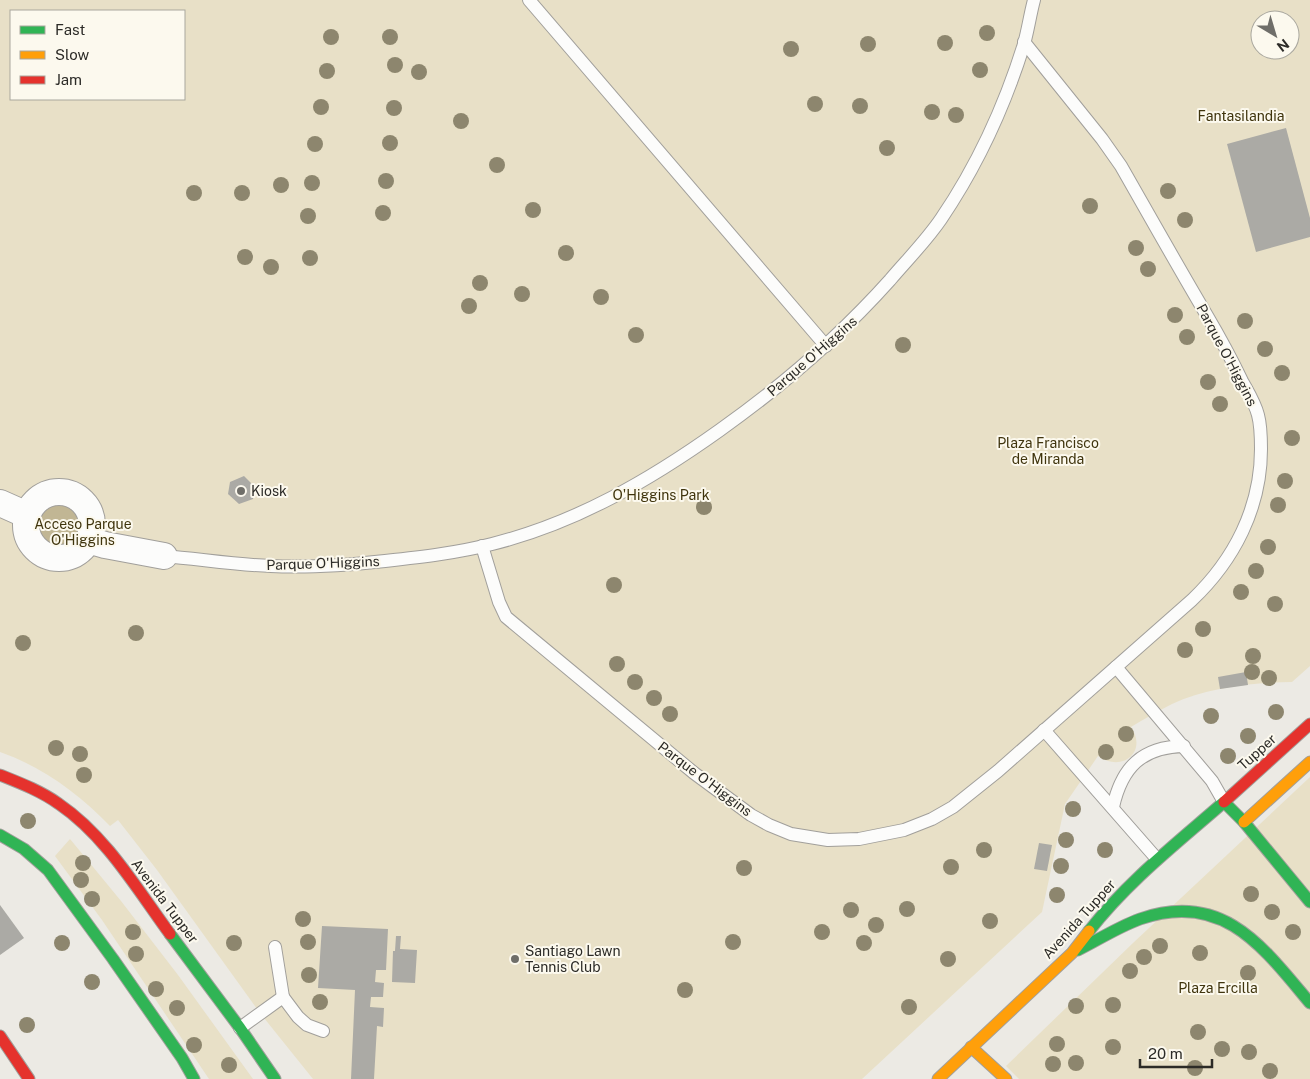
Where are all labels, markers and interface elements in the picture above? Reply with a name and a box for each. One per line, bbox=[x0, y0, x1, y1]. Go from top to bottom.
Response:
legend bbox=[10, 10, 185, 100]
north arrow bbox=[1250, 10, 1300, 60]
text: Fast bbox=[55, 21, 85, 38]
text: N bbox=[1274, 36, 1292, 55]
text: Slow bbox=[55, 46, 90, 63]
text: Jam bbox=[55, 71, 82, 88]
park label: Fantasilandia bbox=[1197, 108, 1285, 124]
street label: Parque O'Higgins bbox=[1193, 301, 1261, 409]
street label: Parque O'Higgins bbox=[764, 313, 860, 399]
park label: Plaza Francisco de Miranda bbox=[997, 435, 1099, 467]
place label: Kiosk bbox=[251, 483, 287, 499]
marker: Kiosk bbox=[235, 485, 247, 497]
park label: O'Higgins Park bbox=[612, 487, 710, 503]
park label: Acceso Parque O'Higgins bbox=[34, 516, 132, 548]
street label: Parque O'Higgins bbox=[266, 553, 380, 573]
street label: Tupper bbox=[1235, 731, 1279, 773]
street label: Parque O'Higgins bbox=[655, 738, 755, 820]
street label: Avenida Tupper bbox=[128, 856, 202, 946]
street label: Avenida Tupper bbox=[1039, 876, 1119, 962]
place label: Santiago Lawn Tennis Club bbox=[525, 943, 621, 975]
marker: Santiago Lawn Tennis Club bbox=[509, 953, 521, 965]
park label: Plaza Ercilla bbox=[1178, 980, 1258, 996]
scale bar bbox=[1140, 1036, 1212, 1068]
text: 20 m bbox=[1148, 1045, 1183, 1062]

